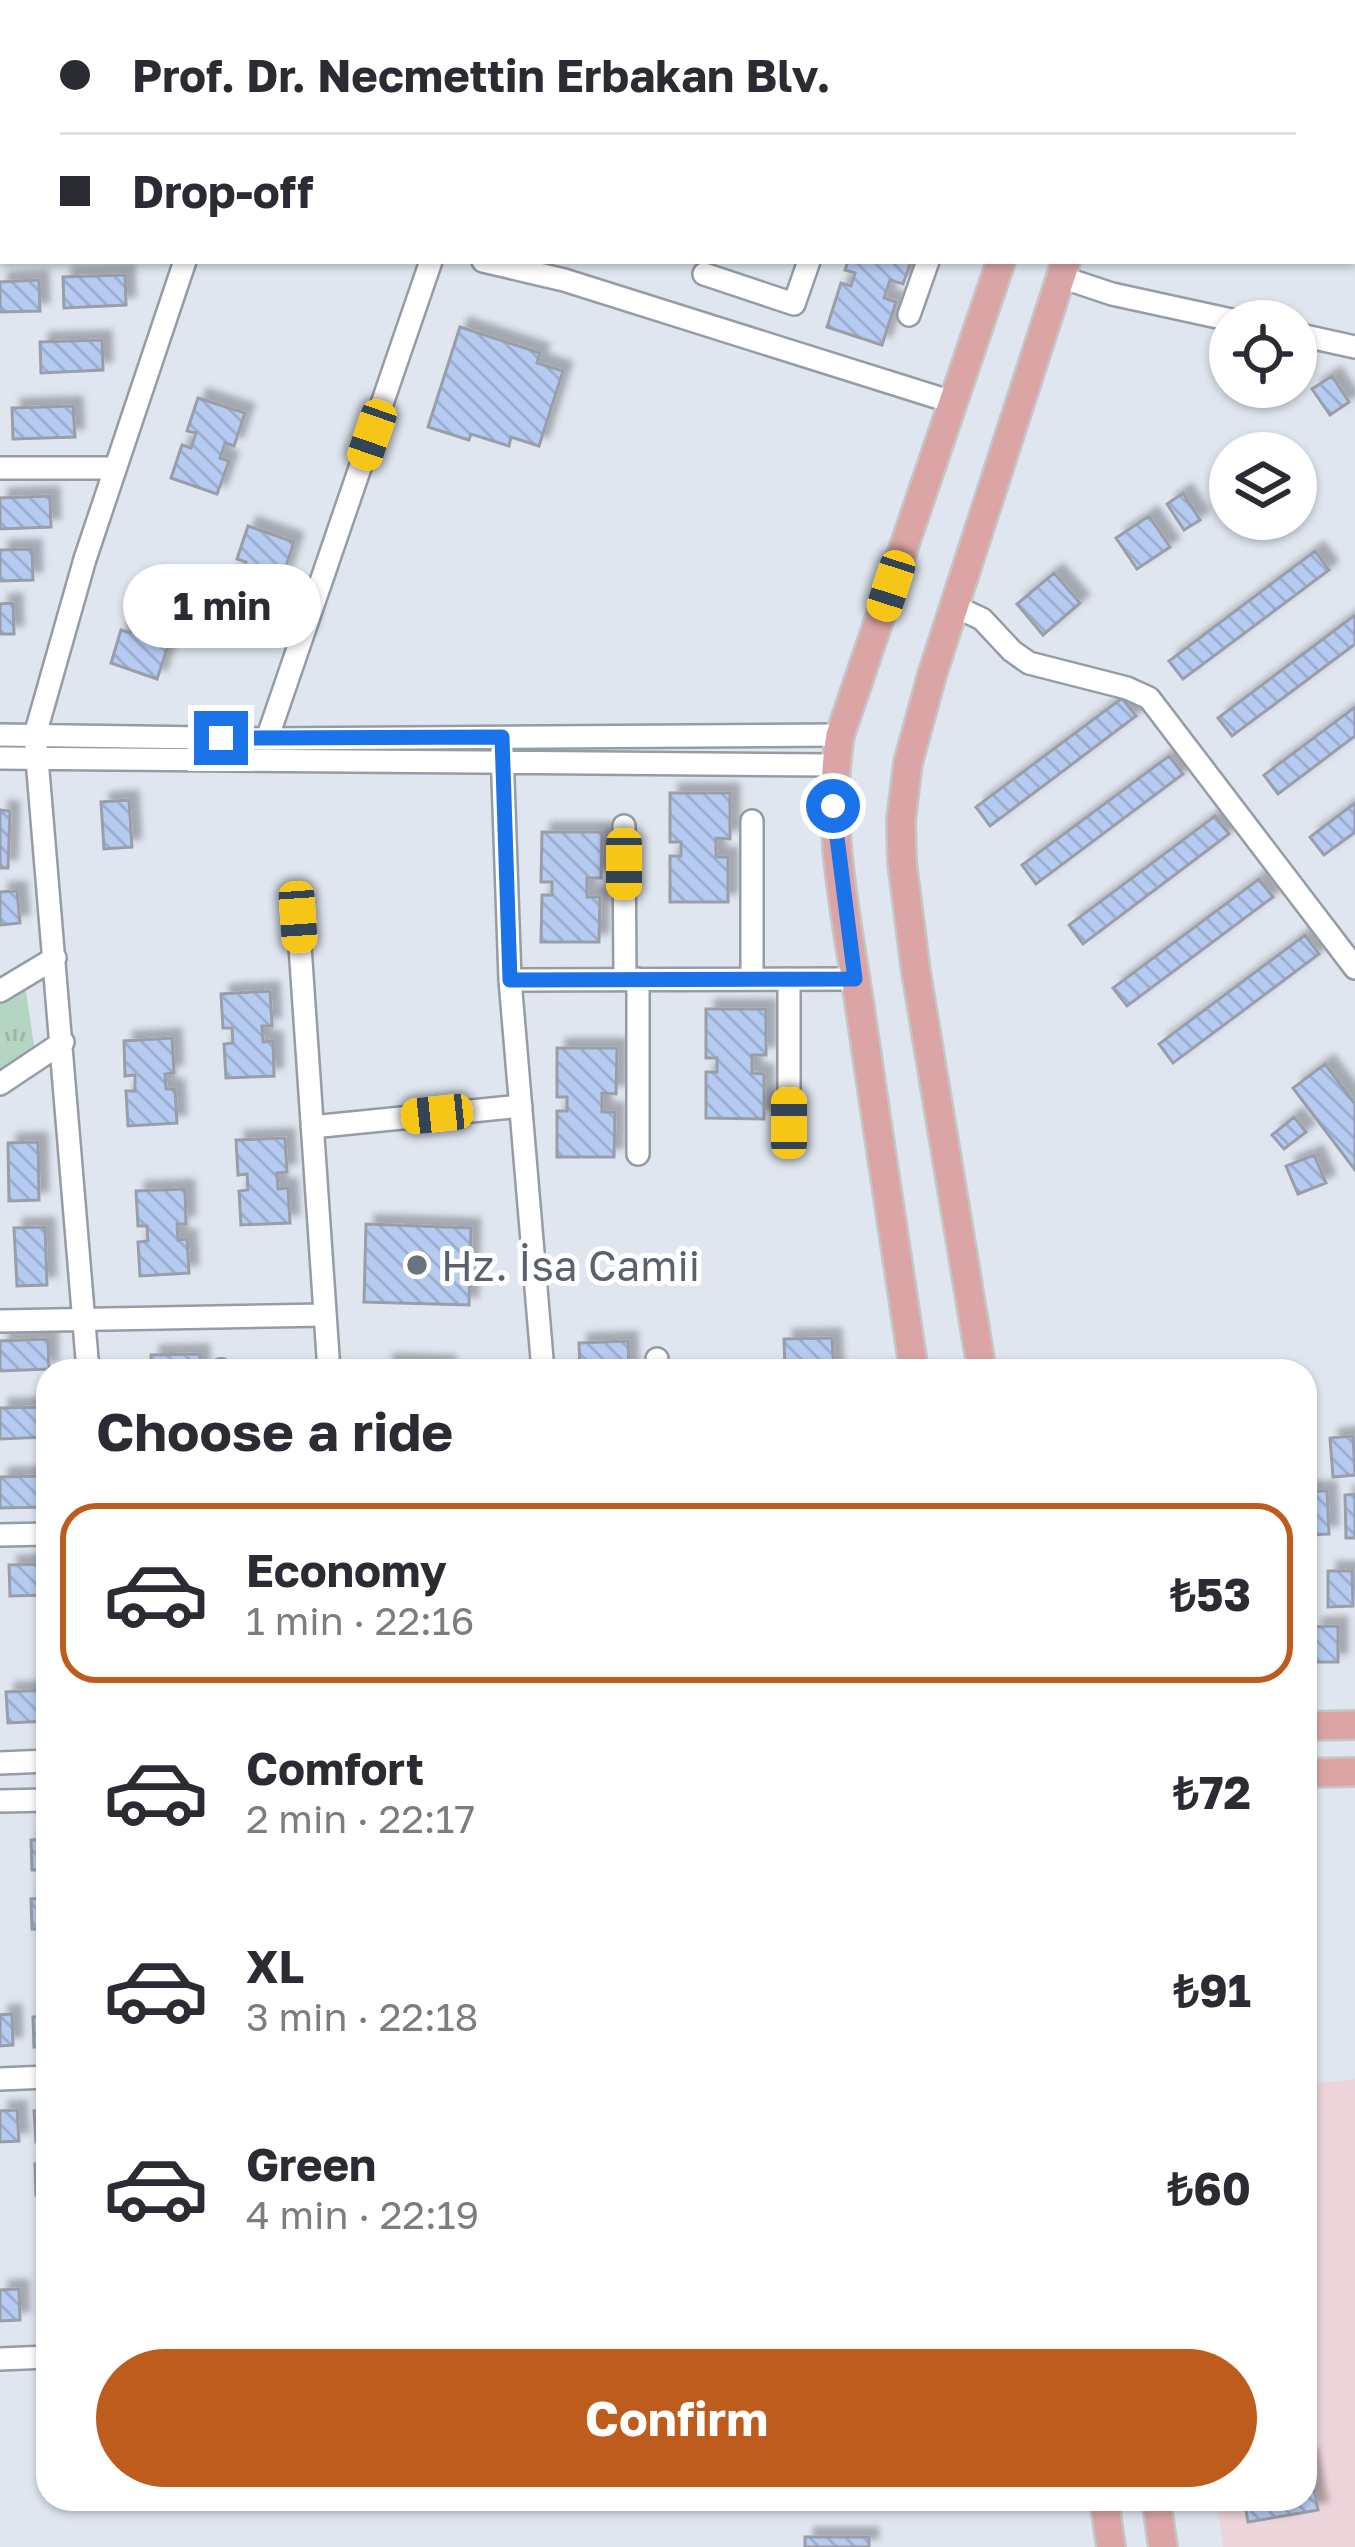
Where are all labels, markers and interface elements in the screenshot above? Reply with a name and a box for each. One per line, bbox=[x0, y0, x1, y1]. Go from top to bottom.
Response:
text: Prof. Dr. Necmettin Erbakan Blv. bbox=[132, 48, 831, 102]
text: Drop-off bbox=[132, 164, 313, 218]
map controls bbox=[1209, 300, 1317, 540]
button: locate bbox=[1209, 300, 1317, 408]
car bbox=[343, 395, 401, 475]
button: layers bbox=[1209, 432, 1317, 540]
car bbox=[863, 546, 919, 626]
callout: 1 min bbox=[122, 564, 320, 648]
text: 1 min bbox=[173, 582, 271, 629]
route end bbox=[194, 711, 248, 765]
route start bbox=[806, 779, 860, 833]
car bbox=[606, 828, 642, 900]
car bbox=[278, 880, 318, 954]
car bbox=[771, 1087, 807, 1159]
car bbox=[399, 1092, 475, 1136]
place label: Hz. İsa Camii bbox=[441, 1240, 700, 1290]
marker: Hz. İsa Camii bbox=[404, 1252, 430, 1278]
text: Choose a ride bbox=[96, 1398, 453, 1463]
icon: car bbox=[102, 1539, 210, 1647]
text: Economy bbox=[246, 1543, 447, 1597]
text: ₺53 bbox=[1170, 1567, 1251, 1621]
text: 1 min · 22:16 bbox=[246, 1597, 474, 1644]
icon: car bbox=[102, 1737, 210, 1845]
text: Comfort bbox=[246, 1741, 424, 1795]
text: ₺72 bbox=[1173, 1765, 1251, 1819]
text: 2 min · 22:17 bbox=[246, 1795, 475, 1842]
icon: car bbox=[102, 1935, 210, 2043]
text: XL bbox=[246, 1939, 304, 1993]
text: ₺91 bbox=[1174, 1963, 1251, 2017]
text: 3 min · 22:18 bbox=[246, 1993, 478, 2040]
icon: car bbox=[102, 2133, 210, 2241]
text: Green bbox=[246, 2137, 376, 2191]
text: ₺60 bbox=[1167, 2161, 1251, 2215]
text: 4 min · 22:19 bbox=[246, 2191, 479, 2238]
button: Confirm bbox=[96, 2349, 1257, 2487]

